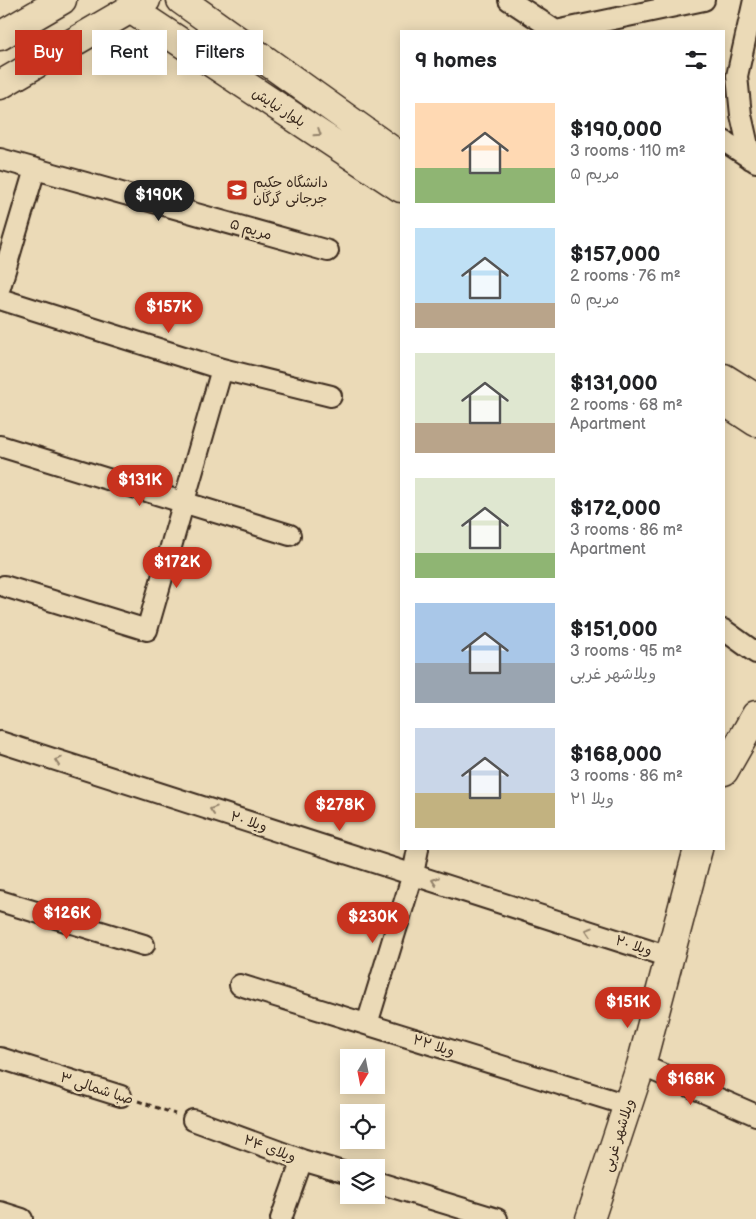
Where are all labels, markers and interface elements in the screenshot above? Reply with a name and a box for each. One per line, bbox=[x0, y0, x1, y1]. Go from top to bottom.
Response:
chip: Buy bbox=[15, 30, 82, 75]
chip: Rent bbox=[92, 30, 167, 75]
chip: Filters bbox=[177, 30, 263, 75]
icon: filters bbox=[682, 46, 710, 74]
text: 9 homes bbox=[415, 48, 497, 73]
street label: بلوار نیایش bbox=[249, 84, 308, 131]
text: $190,000 bbox=[570, 117, 662, 142]
icon: home bbox=[455, 123, 515, 183]
one-way arrow bbox=[313, 127, 322, 136]
text: 3 rooms · 110 m² bbox=[570, 142, 686, 161]
text: ۵ مریم bbox=[570, 165, 619, 184]
place label: دانشگاه حکیم جرجانی گرگان bbox=[253, 174, 328, 207]
school or university icon: دانشگاه حکیم جرجانی گرگان bbox=[225, 178, 249, 202]
pin: $190K bbox=[124, 180, 194, 222]
text: $190K bbox=[135, 186, 183, 205]
street label: ۵ مریم bbox=[227, 215, 274, 246]
text: $157,000 bbox=[570, 242, 660, 267]
icon: home bbox=[455, 248, 515, 308]
text: 2 rooms · 76 m² bbox=[570, 267, 681, 286]
text: ۵ مریم bbox=[570, 290, 619, 309]
pin: $157K bbox=[134, 292, 204, 334]
text: $157K bbox=[146, 298, 192, 317]
text: $131,000 bbox=[570, 371, 658, 396]
icon: home bbox=[455, 373, 515, 433]
text: 2 rooms · 68 m² bbox=[570, 396, 683, 415]
text: Apartment bbox=[570, 415, 646, 434]
pin: $131K bbox=[105, 464, 175, 507]
text: $131K bbox=[118, 471, 162, 490]
text: $172,000 bbox=[570, 496, 661, 521]
icon: home bbox=[455, 498, 515, 558]
text: 3 rooms · 86 m² bbox=[570, 521, 683, 540]
text: Apartment bbox=[570, 540, 646, 559]
pin: $172K bbox=[142, 546, 212, 589]
text: $172K bbox=[154, 553, 200, 572]
text: $151,000 bbox=[570, 617, 658, 642]
icon: home bbox=[455, 623, 515, 683]
text: 3 rooms · 95 m² bbox=[570, 642, 682, 661]
text: ویلاشهر غربی bbox=[570, 665, 656, 684]
text: $168,000 bbox=[570, 742, 662, 767]
icon: home bbox=[455, 748, 515, 808]
one-way arrow bbox=[55, 756, 63, 766]
text: 3 rooms · 86 m² bbox=[570, 767, 683, 786]
pin: $278K bbox=[305, 790, 375, 832]
text: ویلا ۲۱ bbox=[570, 790, 614, 809]
text: $278K bbox=[315, 796, 365, 815]
one-way arrow bbox=[210, 806, 218, 816]
street label: ویلا ۲۰ bbox=[228, 808, 269, 835]
one-way arrow bbox=[431, 876, 439, 886]
pin: $126K bbox=[32, 898, 102, 940]
pin: $230K bbox=[338, 902, 408, 944]
text: $126K bbox=[43, 904, 91, 923]
text: $230K bbox=[348, 908, 398, 927]
one-way arrow bbox=[586, 927, 594, 937]
street label: ویلا ۲۰ bbox=[613, 932, 654, 959]
pin: $151K bbox=[593, 986, 663, 1029]
text: $151K bbox=[606, 993, 650, 1012]
street label: ویلا ۲۲ bbox=[411, 1031, 457, 1060]
north arrow bbox=[340, 1049, 385, 1094]
map controls bbox=[340, 1049, 385, 1204]
pin: $168K bbox=[656, 1064, 726, 1106]
street label: صبا شمالی ۳ bbox=[58, 1069, 136, 1108]
text: $168K bbox=[667, 1070, 715, 1089]
street label: ویلاشهر غربی bbox=[599, 1097, 638, 1174]
button: locate bbox=[340, 1104, 385, 1149]
street label: ویلای ۲۴ bbox=[241, 1131, 298, 1166]
button: layers bbox=[340, 1159, 385, 1204]

